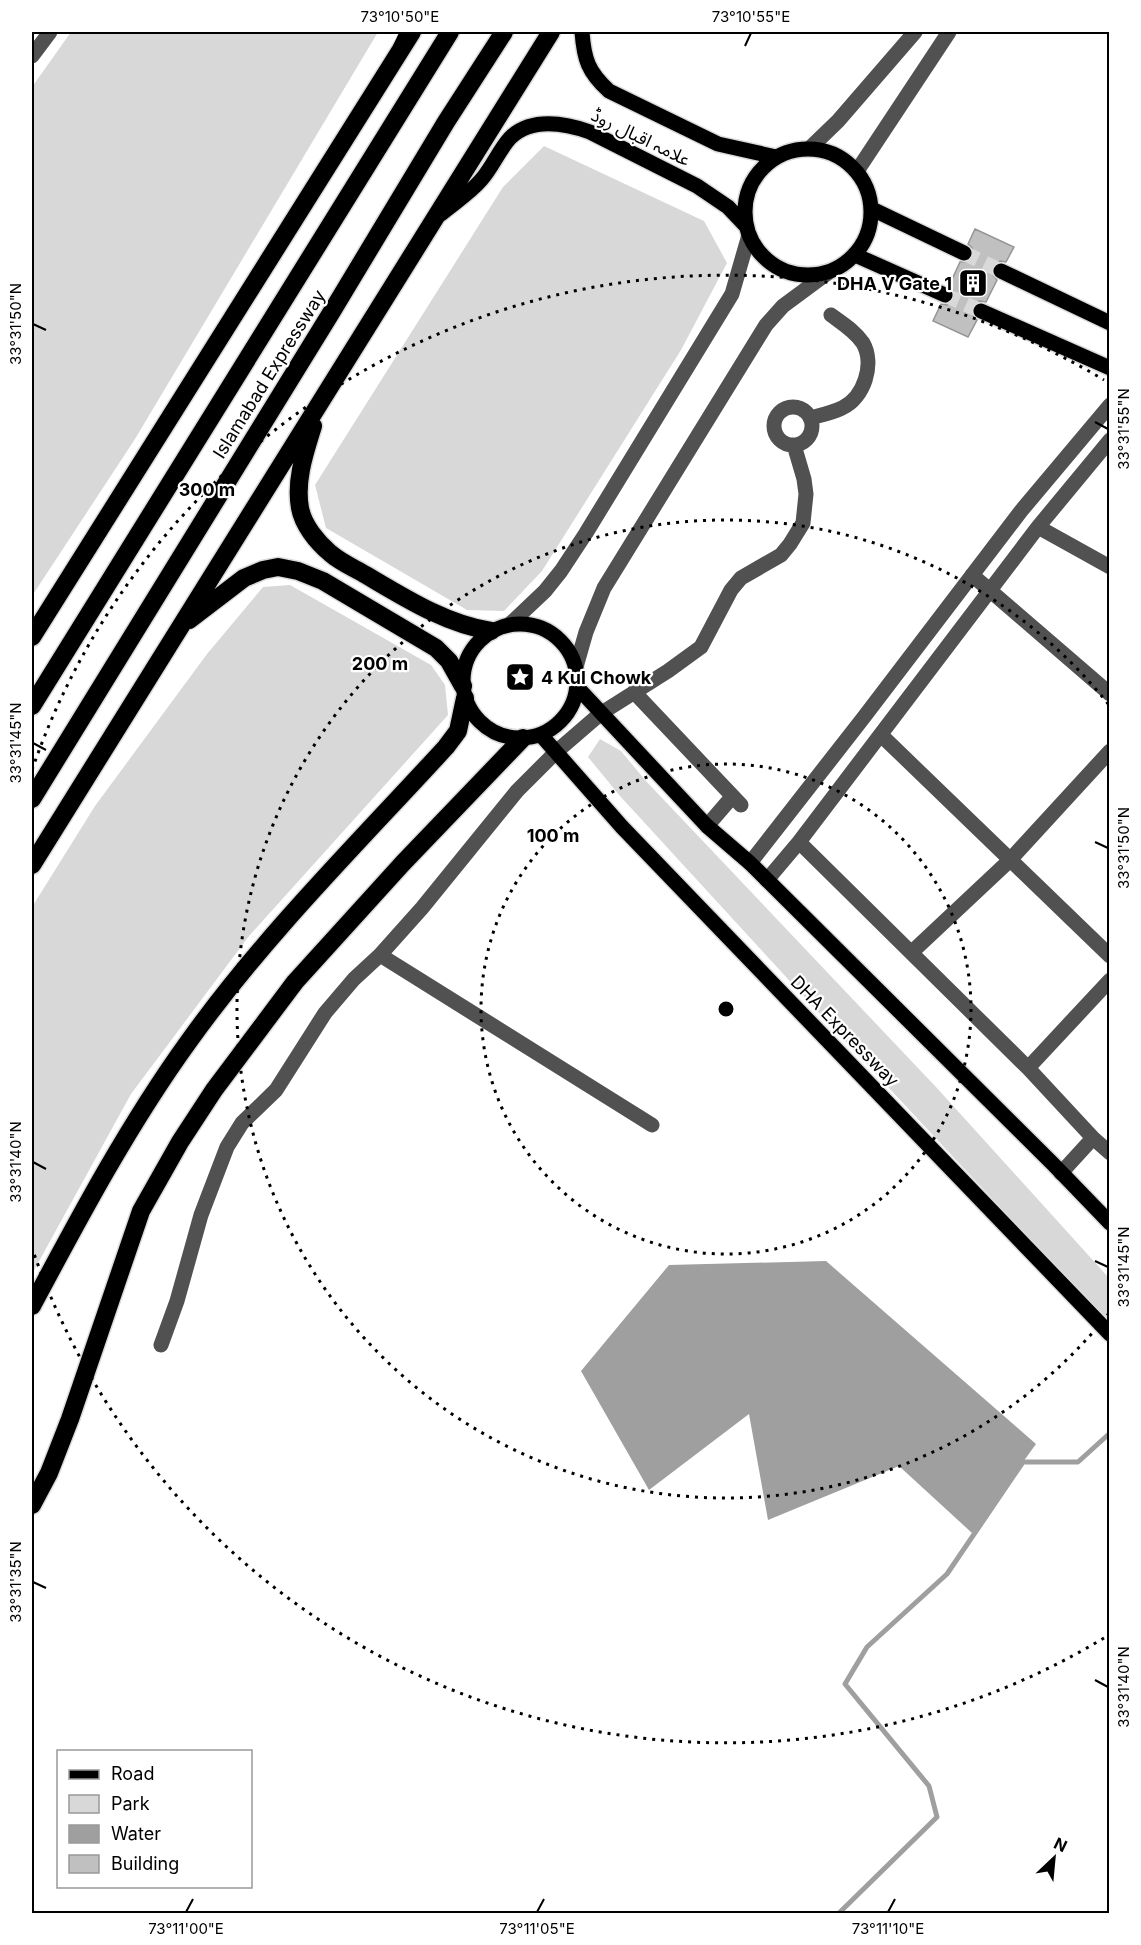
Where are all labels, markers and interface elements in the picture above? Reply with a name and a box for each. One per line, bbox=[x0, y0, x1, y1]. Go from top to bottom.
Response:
text: 73°10'50"E bbox=[361, 7, 439, 26]
text: 73°10'55"E bbox=[712, 7, 790, 26]
street label: علامہ اقبال روڈ bbox=[588, 104, 694, 171]
building icon: DHA V Gate 1 bbox=[957, 267, 989, 299]
place label: DHA V Gate 1 bbox=[837, 273, 952, 294]
text: 33°31'50"N bbox=[6, 283, 25, 365]
street label: Islamabad Expressway bbox=[209, 286, 329, 462]
text: 33°31'55"N bbox=[1114, 388, 1133, 470]
text: 300 m bbox=[179, 479, 235, 500]
text: 200 m bbox=[352, 653, 408, 674]
place icon: 4 Kul Chowk bbox=[504, 661, 536, 693]
place label: 4 Kul Chowk bbox=[541, 667, 652, 688]
text: 33°31'45"N bbox=[6, 702, 25, 784]
text: 33°31'50"N bbox=[1114, 807, 1133, 889]
text: 100 m bbox=[527, 825, 579, 846]
street label: DHA Expressway bbox=[787, 971, 903, 1091]
centre of rings bbox=[716, 999, 736, 1019]
text: 33°31'40"N bbox=[6, 1121, 25, 1203]
text: 33°31'45"N bbox=[1114, 1226, 1133, 1308]
text: 33°31'35"N bbox=[6, 1541, 25, 1623]
text: 33°31'40"N bbox=[1114, 1646, 1133, 1728]
legend bbox=[57, 1750, 252, 1888]
text: Road bbox=[111, 1763, 154, 1784]
text: Park bbox=[111, 1793, 150, 1814]
text: Water bbox=[111, 1823, 161, 1844]
north arrow bbox=[1024, 1828, 1084, 1888]
text: N bbox=[1051, 1833, 1070, 1856]
text: Building bbox=[111, 1853, 179, 1874]
text: 73°11'00"E bbox=[148, 1919, 224, 1938]
text: 73°11'05"E bbox=[499, 1919, 575, 1938]
text: 73°11'10"E bbox=[852, 1919, 924, 1938]

